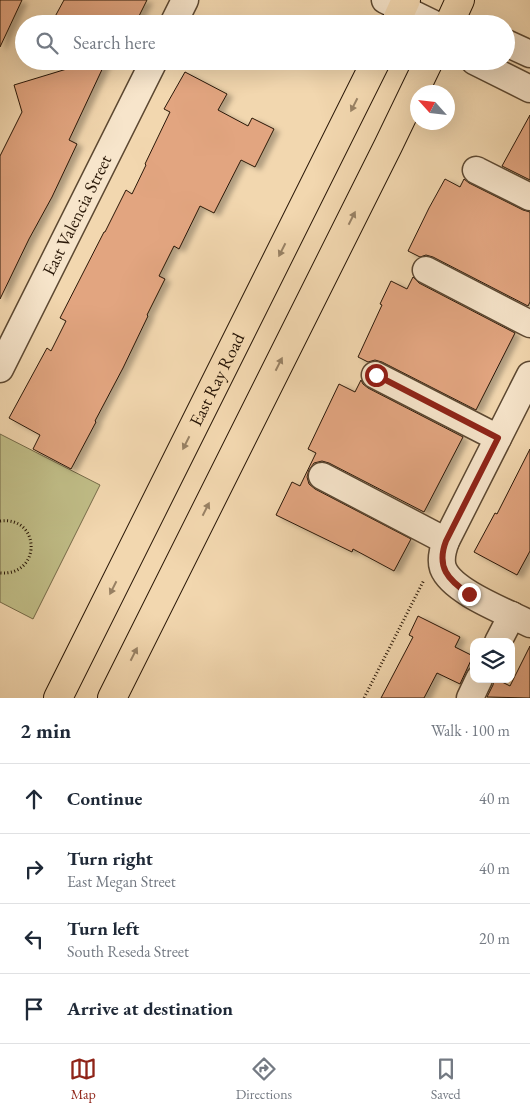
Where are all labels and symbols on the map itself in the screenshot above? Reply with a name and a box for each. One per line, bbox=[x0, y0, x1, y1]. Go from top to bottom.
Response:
north arrow bbox=[410, 85, 455, 130]
one-way arrow bbox=[350, 98, 358, 112]
street label: East Valencia Street bbox=[37, 150, 117, 279]
one-way arrow bbox=[348, 211, 356, 225]
one-way arrow bbox=[278, 243, 286, 257]
street label: East Ray Road bbox=[184, 328, 250, 430]
one-way arrow bbox=[275, 356, 283, 371]
route start bbox=[365, 364, 388, 387]
one-way arrow bbox=[182, 435, 190, 450]
one-way arrow bbox=[202, 502, 210, 516]
one-way arrow bbox=[109, 581, 117, 595]
route end bbox=[458, 583, 481, 606]
one-way arrow bbox=[130, 647, 138, 662]

